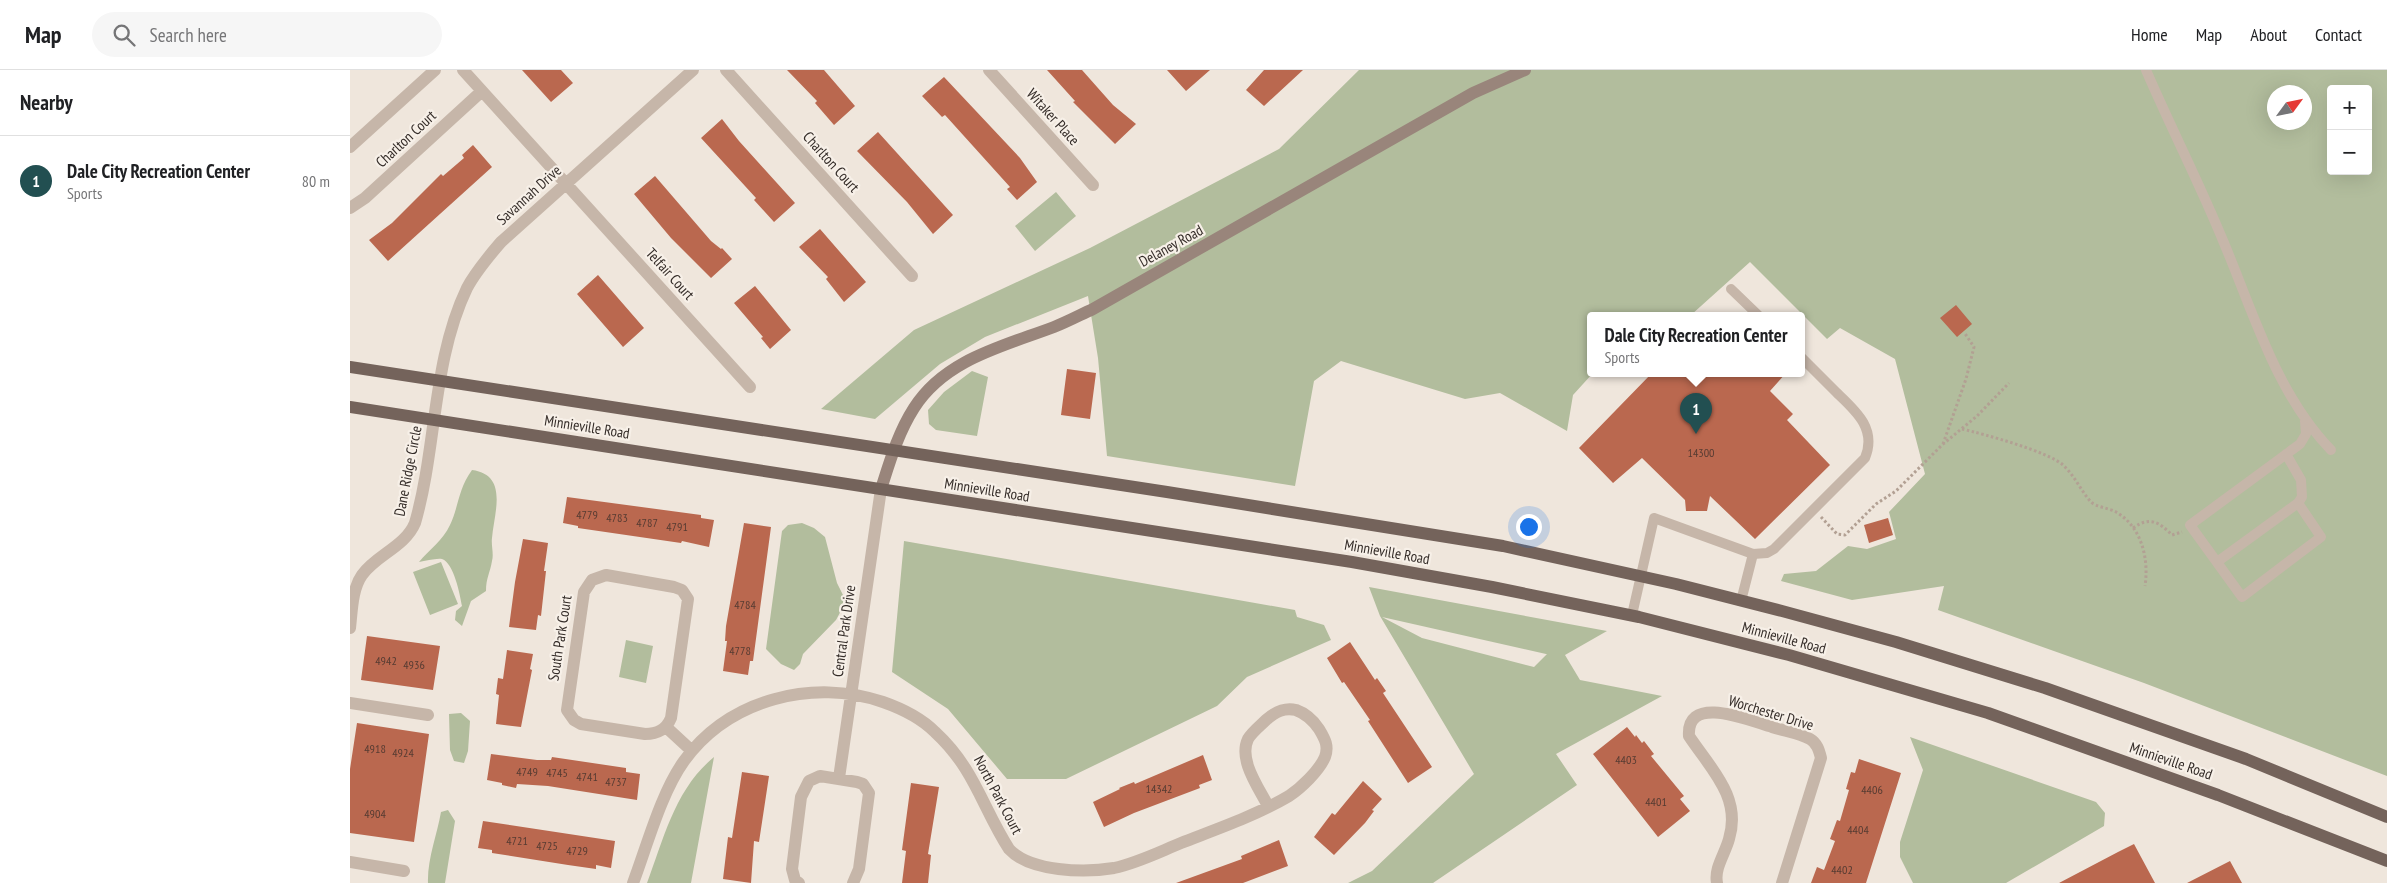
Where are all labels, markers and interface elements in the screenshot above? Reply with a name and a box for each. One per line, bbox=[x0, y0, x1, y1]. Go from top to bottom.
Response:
search box bbox=[92, 12, 442, 57]
text: Map bbox=[25, 19, 62, 50]
icon: search bbox=[110, 21, 138, 49]
text: Search here bbox=[150, 23, 227, 47]
text: Home bbox=[2131, 23, 2168, 46]
text: Map bbox=[2196, 23, 2222, 46]
text: About bbox=[2250, 23, 2287, 46]
text: Contact bbox=[2315, 23, 2362, 46]
street label: Witaker Place bbox=[1023, 84, 1084, 149]
north arrow bbox=[2267, 85, 2312, 130]
map controls bbox=[2327, 85, 2372, 175]
button: + bbox=[2327, 85, 2372, 130]
text: Nearby bbox=[20, 89, 73, 116]
street label: Charlton Court bbox=[372, 106, 440, 171]
street label: Charlton Court bbox=[799, 127, 864, 196]
button: − bbox=[2327, 130, 2372, 175]
text: Dale City Recreation Center bbox=[67, 159, 250, 183]
street label: Savannah Drive bbox=[492, 161, 565, 229]
text: 1 bbox=[32, 171, 40, 191]
text: 80 m bbox=[302, 171, 330, 191]
text: Sports bbox=[67, 183, 102, 203]
street label: Delaney Road bbox=[1136, 220, 1206, 271]
street label: Telfair Court bbox=[642, 244, 699, 304]
popup bbox=[1587, 312, 1805, 377]
text: Dale City Recreation Center bbox=[1604, 323, 1788, 347]
text: Sports bbox=[1604, 347, 1640, 367]
pin: 1 bbox=[1680, 393, 1712, 434]
street label: Minnieville Road bbox=[543, 410, 631, 443]
street label: Dane Ridge Circle bbox=[389, 424, 426, 518]
house number: 14300 bbox=[1687, 445, 1715, 460]
street label: Minnieville Road bbox=[943, 473, 1031, 506]
house number: 4779 bbox=[576, 507, 598, 522]
house number: 4783 bbox=[606, 510, 628, 525]
your location bbox=[1516, 514, 1542, 540]
house number: 4787 bbox=[636, 515, 658, 530]
house number: 4791 bbox=[666, 519, 688, 534]
street label: Minnieville Road bbox=[1343, 535, 1431, 568]
street label: Central Park Drive bbox=[828, 584, 859, 678]
street label: South Park Court bbox=[543, 594, 576, 682]
house number: 4784 bbox=[734, 597, 756, 612]
street label: Minnieville Road bbox=[1740, 617, 1828, 658]
house number: 4778 bbox=[729, 643, 751, 658]
house number: 4942 bbox=[375, 653, 397, 668]
house number: 4936 bbox=[403, 657, 425, 672]
street label: Worchester Drive bbox=[1726, 691, 1816, 734]
street label: Minnieville Road bbox=[2127, 738, 2215, 784]
house number: 4918 bbox=[364, 741, 386, 756]
house number: 4924 bbox=[392, 745, 414, 760]
street label: North Park Court bbox=[970, 752, 1027, 837]
house number: 4403 bbox=[1615, 752, 1637, 767]
house number: 4749 bbox=[516, 764, 538, 779]
house number: 4745 bbox=[546, 765, 568, 780]
house number: 4741 bbox=[576, 769, 598, 784]
house number: 4737 bbox=[605, 774, 627, 789]
house number: 14342 bbox=[1145, 781, 1173, 796]
house number: 4406 bbox=[1861, 782, 1883, 797]
house number: 4401 bbox=[1645, 794, 1667, 809]
house number: 4904 bbox=[364, 806, 386, 821]
house number: 4404 bbox=[1847, 822, 1869, 837]
house number: 4721 bbox=[506, 833, 528, 848]
house number: 4725 bbox=[536, 838, 558, 853]
house number: 4729 bbox=[566, 843, 588, 858]
house number: 4402 bbox=[1831, 862, 1853, 877]

